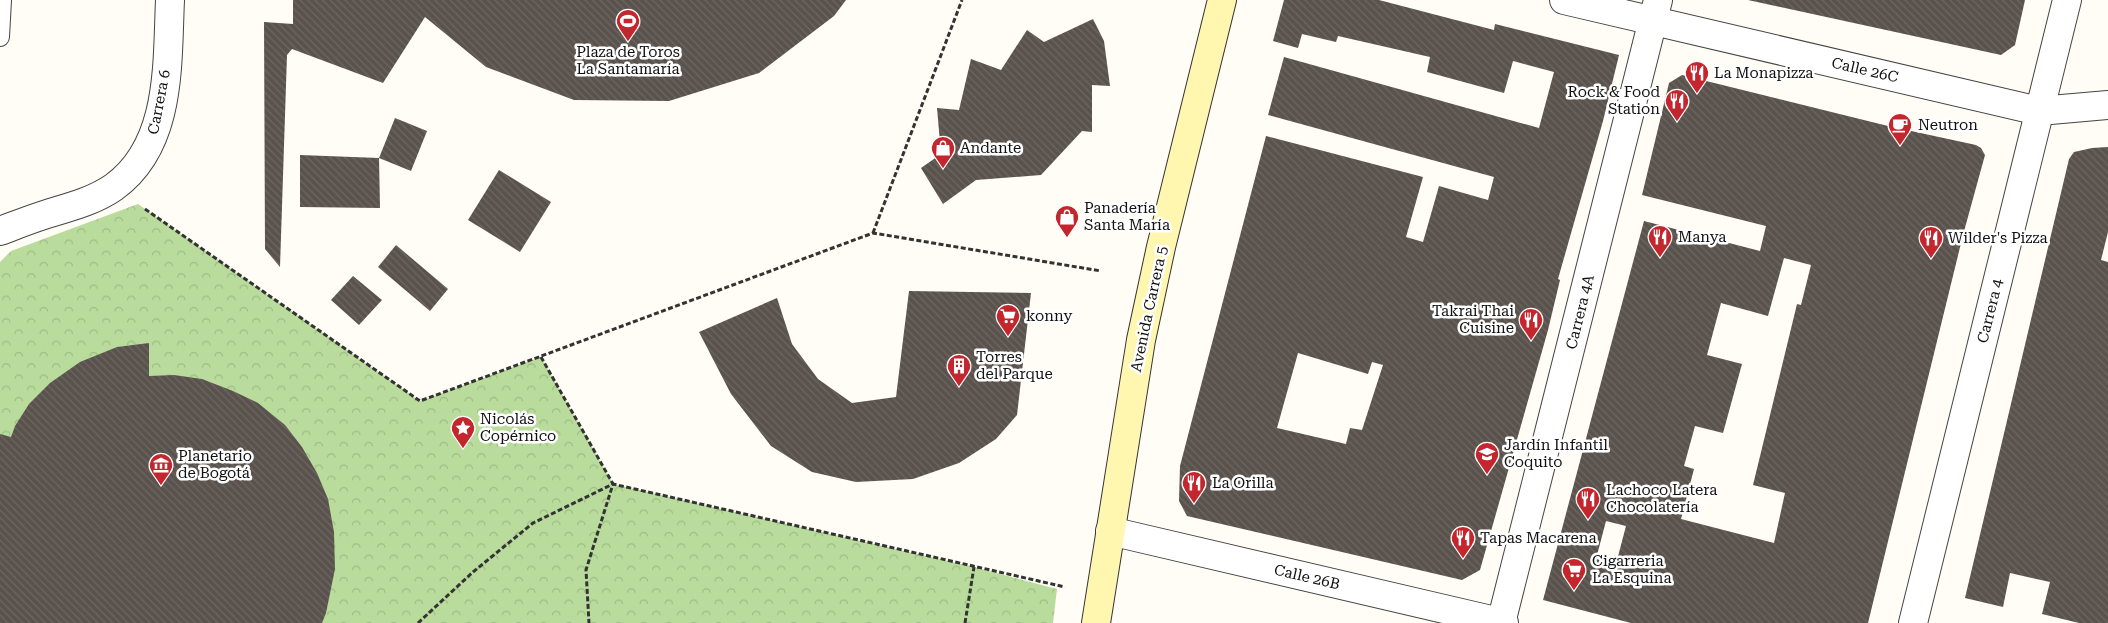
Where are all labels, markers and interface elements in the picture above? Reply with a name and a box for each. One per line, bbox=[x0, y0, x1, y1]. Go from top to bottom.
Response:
sports icon: Plaza de Toros La Santamaría bbox=[615, 8, 641, 42]
place label: Plaza de Toros La Santamaría bbox=[576, 43, 680, 78]
street label: Calle 26C bbox=[1830, 54, 1900, 86]
restaurant icon: La Monapizza bbox=[1684, 60, 1710, 94]
place label: La Monapizza bbox=[1714, 64, 1813, 82]
street label: Carrera 6 bbox=[144, 68, 174, 136]
place label: Rock & Food Station bbox=[1568, 83, 1660, 118]
restaurant icon: Rock & Food Station bbox=[1664, 88, 1690, 122]
cafe icon: Neutron bbox=[1887, 112, 1913, 146]
place label: Neutron bbox=[1918, 116, 1978, 134]
shop icon: Andante bbox=[930, 135, 956, 169]
place label: Andante bbox=[960, 139, 1021, 157]
place label: Panadería Santa María bbox=[1084, 199, 1170, 234]
shop icon: Panadería Santa María bbox=[1054, 204, 1080, 238]
restaurant icon: Manya bbox=[1647, 224, 1673, 258]
restaurant icon: Wilder's Pizza bbox=[1918, 225, 1944, 259]
place label: Manya bbox=[1678, 228, 1727, 246]
place label: Wilder's Pizza bbox=[1948, 229, 2048, 247]
street label: Avenida Carrera 5 bbox=[1127, 244, 1171, 374]
street label: Carrera 4A bbox=[1562, 272, 1598, 351]
street label: Carrera 4 bbox=[1973, 276, 2007, 345]
place label: Takrai Thai Cuisine bbox=[1432, 302, 1514, 337]
supermarket icon: konny bbox=[995, 303, 1021, 337]
place label: konny bbox=[1026, 307, 1072, 325]
restaurant icon: Takrai Thai Cuisine bbox=[1518, 307, 1544, 341]
place label: Torres del Parque bbox=[976, 348, 1053, 383]
building icon: Torres del Parque bbox=[946, 353, 972, 387]
place label: Nicolás Copérnico bbox=[480, 410, 556, 445]
place icon: Nicolás Copérnico bbox=[450, 415, 476, 449]
place label: Jardín Infantil Coquito bbox=[1504, 436, 1608, 471]
school or university icon: Jardín Infantil Coquito bbox=[1474, 441, 1500, 475]
place label: Planetario de Bogotá bbox=[178, 447, 252, 482]
museum icon: Planetario de Bogotá bbox=[148, 452, 174, 486]
restaurant icon: La Orilla bbox=[1181, 470, 1207, 504]
place label: La Orilla bbox=[1212, 474, 1274, 492]
place label: Lachoco Latera Chocolatería bbox=[1606, 481, 1717, 516]
restaurant icon: Lachoco Latera Chocolatería bbox=[1575, 486, 1601, 520]
restaurant icon: Tapas Macarena bbox=[1450, 525, 1476, 559]
place label: Tapas Macarena bbox=[1480, 529, 1597, 547]
place label: Cigarreria La Esquina bbox=[1592, 552, 1672, 587]
supermarket icon: Cigarreria La Esquina bbox=[1561, 557, 1587, 591]
street label: Calle 26B bbox=[1272, 561, 1342, 593]

